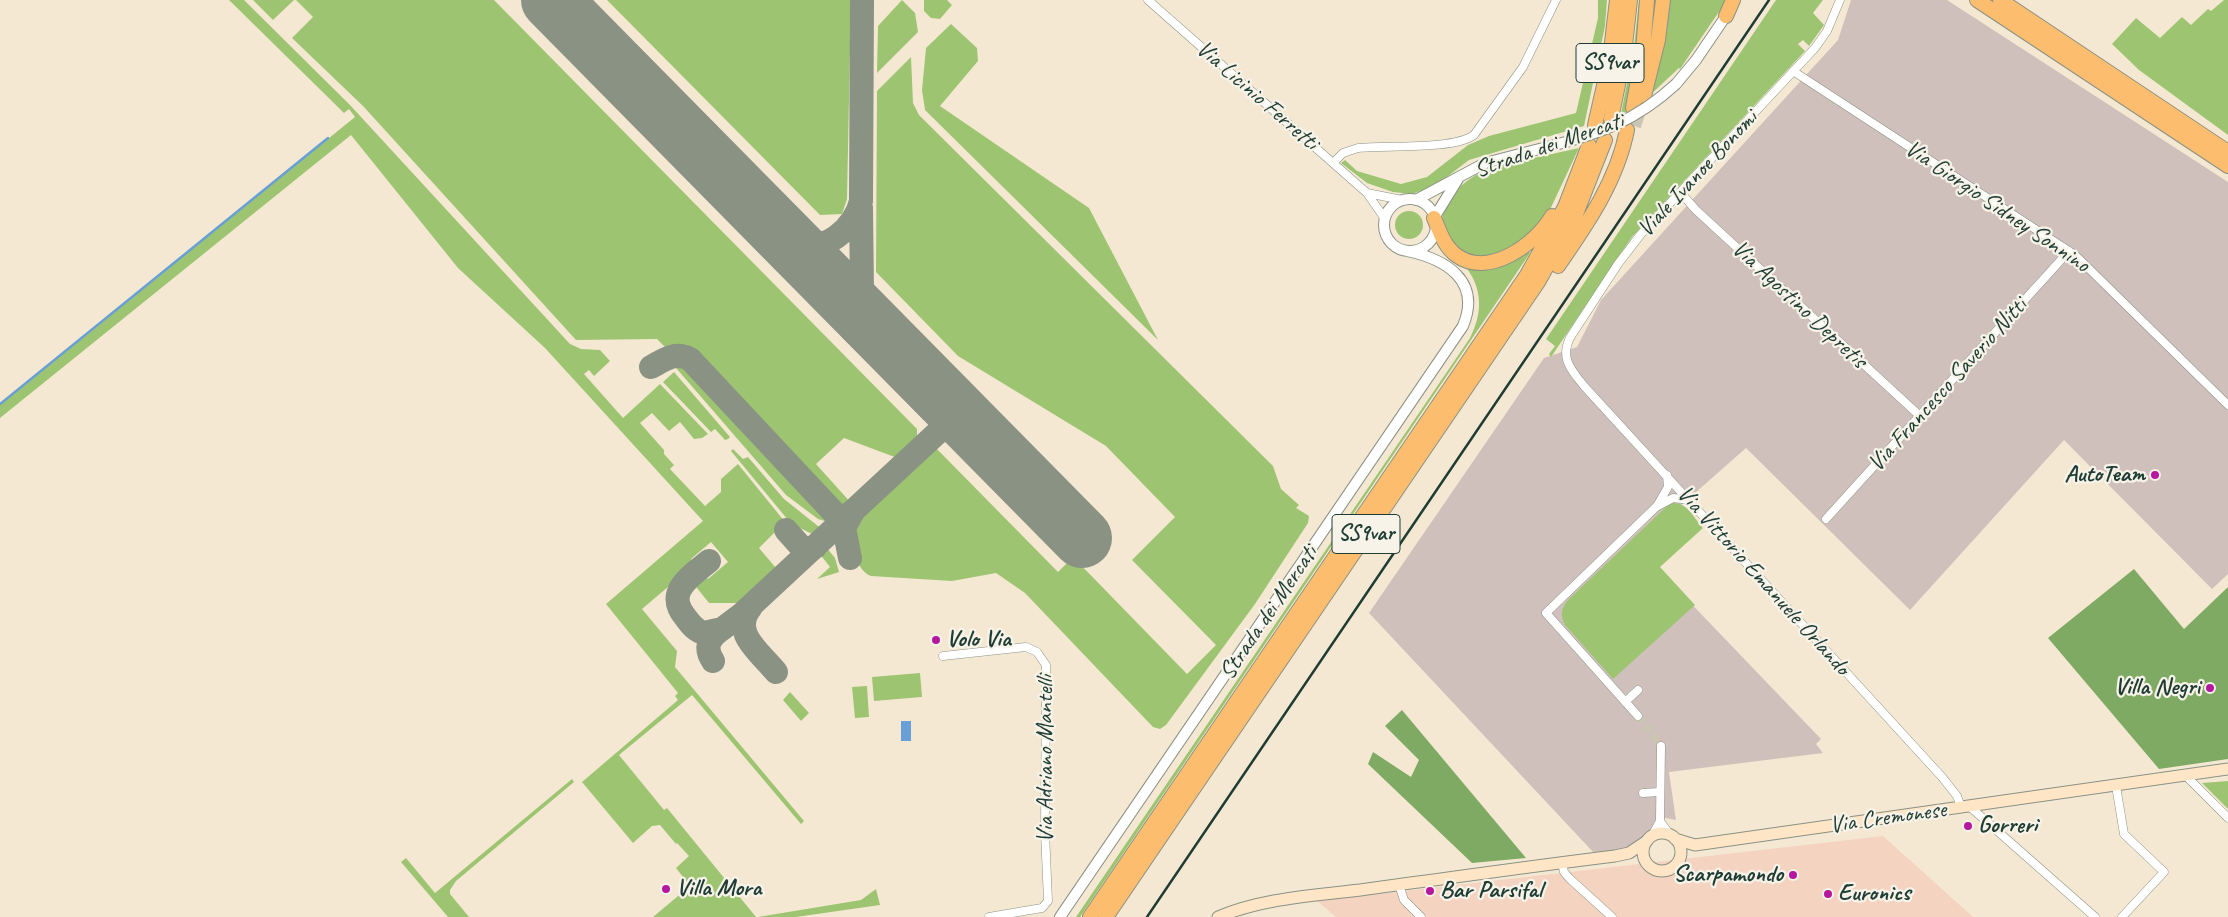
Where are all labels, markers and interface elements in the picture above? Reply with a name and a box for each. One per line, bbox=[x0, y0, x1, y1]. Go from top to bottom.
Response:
street label: Via Licinio Ferretti bbox=[1190, 35, 1324, 157]
road number: SS9var bbox=[1576, 44, 1644, 82]
street label: Viale Ivanoe Bonomi bbox=[1632, 105, 1764, 243]
street label: Strada dei Mercati bbox=[1471, 107, 1627, 185]
street label: Via Giorgio Sidney Sonnino bbox=[1899, 135, 2095, 279]
street label: Via Agostino Depretis bbox=[1725, 235, 1873, 375]
street label: Via Francesco Saverio Nitti bbox=[1862, 292, 2034, 478]
place label: AutoTeam bbox=[2065, 461, 2145, 489]
marker: AutoTeam bbox=[2149, 469, 2161, 481]
street label: Via Vittorio Emanuele Orlando bbox=[1670, 480, 1856, 682]
road number: SS9var bbox=[1332, 514, 1400, 554]
street label: Strada dei Mercati bbox=[1213, 540, 1325, 686]
place label: Volo Via bbox=[946, 626, 1011, 654]
marker: Volo Via bbox=[930, 634, 942, 646]
place label: Villa Negri bbox=[2114, 674, 2200, 702]
street label: Via Adriano Mantelli bbox=[1032, 675, 1060, 843]
marker: Villa Negri bbox=[2204, 682, 2216, 694]
street label: Via Cremonese bbox=[1828, 796, 1948, 840]
place label: Gorreri bbox=[1978, 812, 2037, 840]
marker: Gorreri bbox=[1962, 820, 1974, 832]
place label: Scarpamondo bbox=[1673, 861, 1783, 889]
marker: Scarpamondo bbox=[1787, 869, 1799, 881]
place label: Villa Mora bbox=[676, 875, 761, 903]
place label: Bar Parsifal bbox=[1440, 877, 1542, 905]
place label: Euronics bbox=[1838, 880, 1910, 908]
marker: Villa Mora bbox=[660, 883, 672, 895]
marker: Bar Parsifal bbox=[1424, 885, 1436, 897]
marker: Euronics bbox=[1822, 888, 1834, 900]

